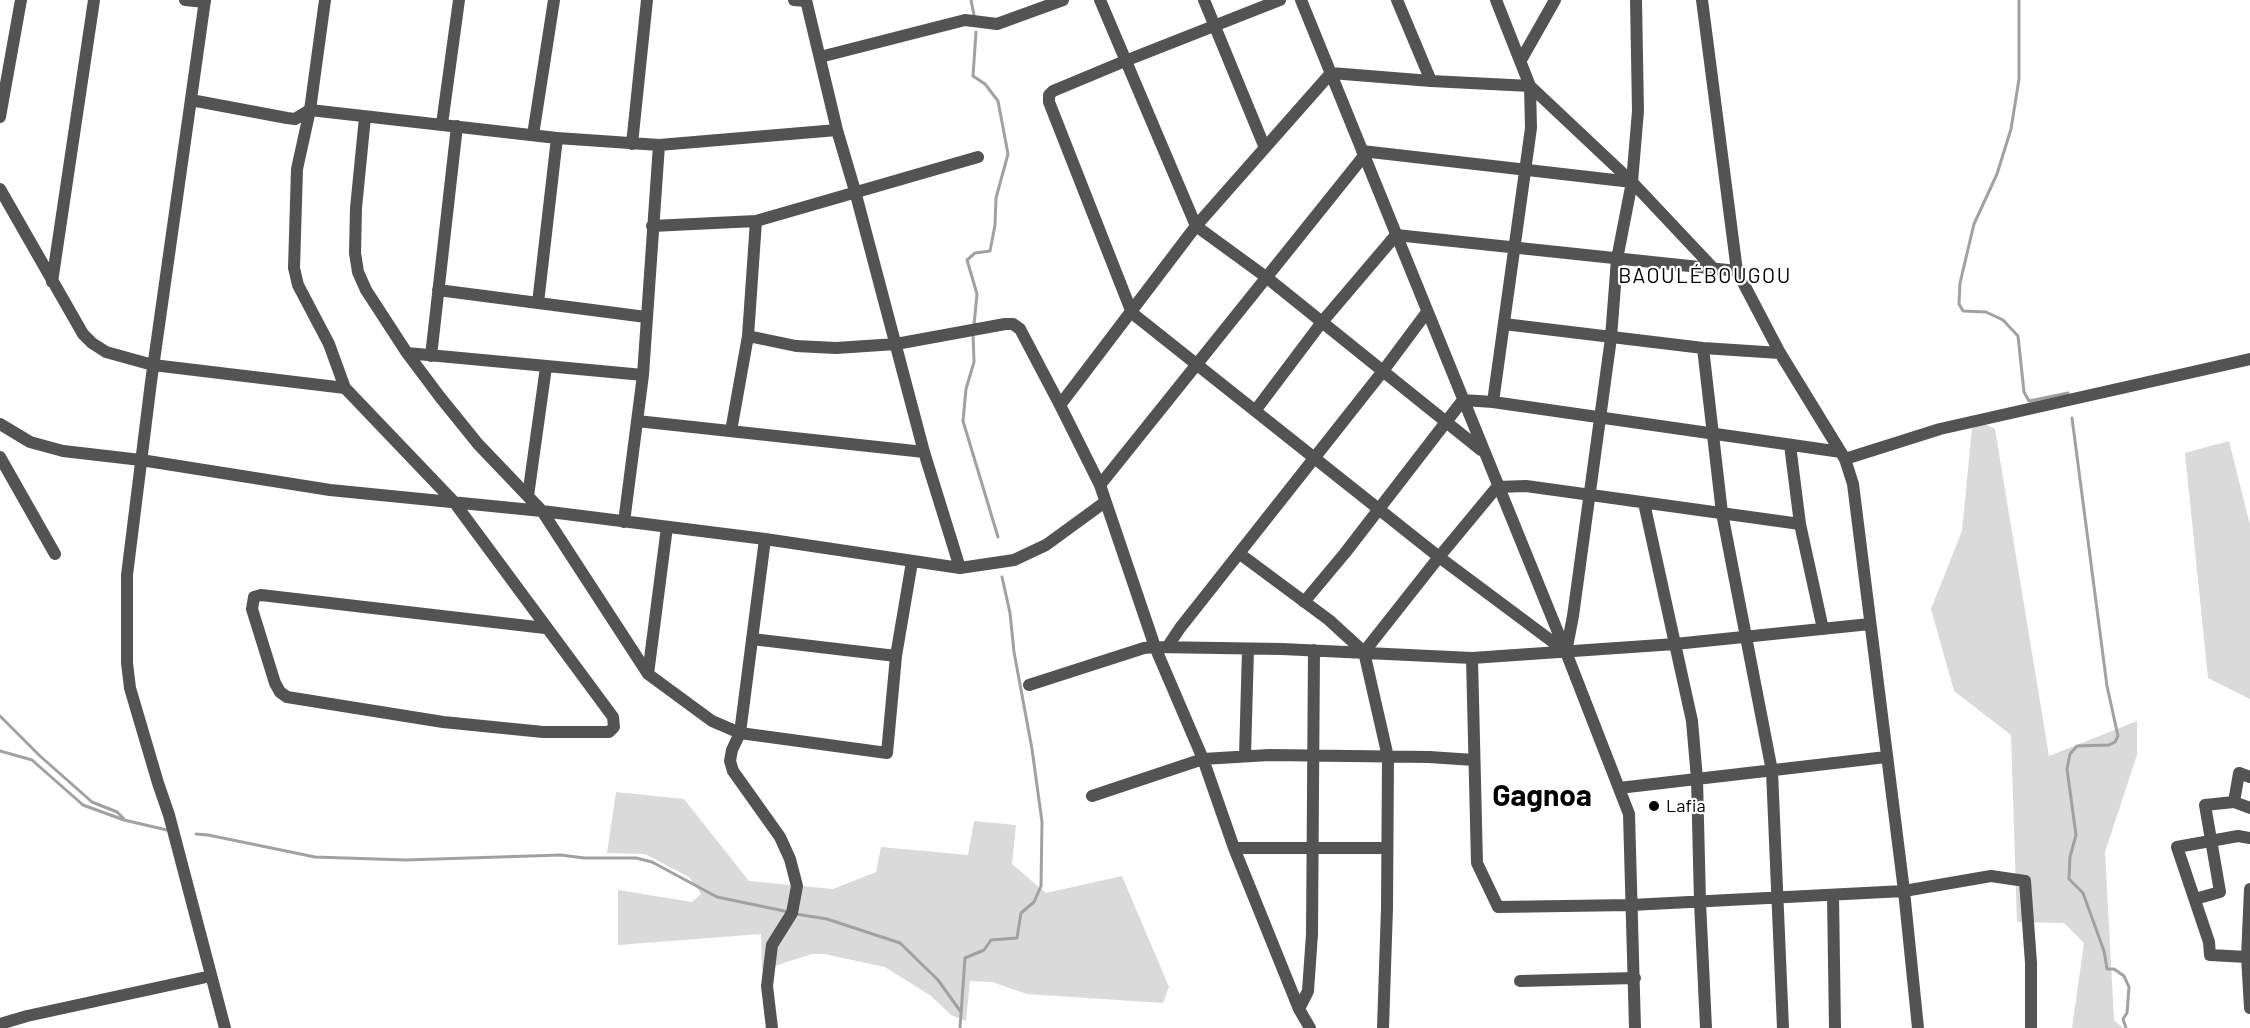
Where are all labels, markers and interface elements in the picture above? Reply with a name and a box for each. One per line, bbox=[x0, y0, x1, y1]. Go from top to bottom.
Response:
district label: BAOULÉBOUGOU bbox=[1618, 263, 1792, 289]
district label: Gagnoa bbox=[1492, 778, 1592, 814]
place label: Lafia bbox=[1666, 795, 1706, 817]
marker: Lafia bbox=[1647, 799, 1661, 813]

